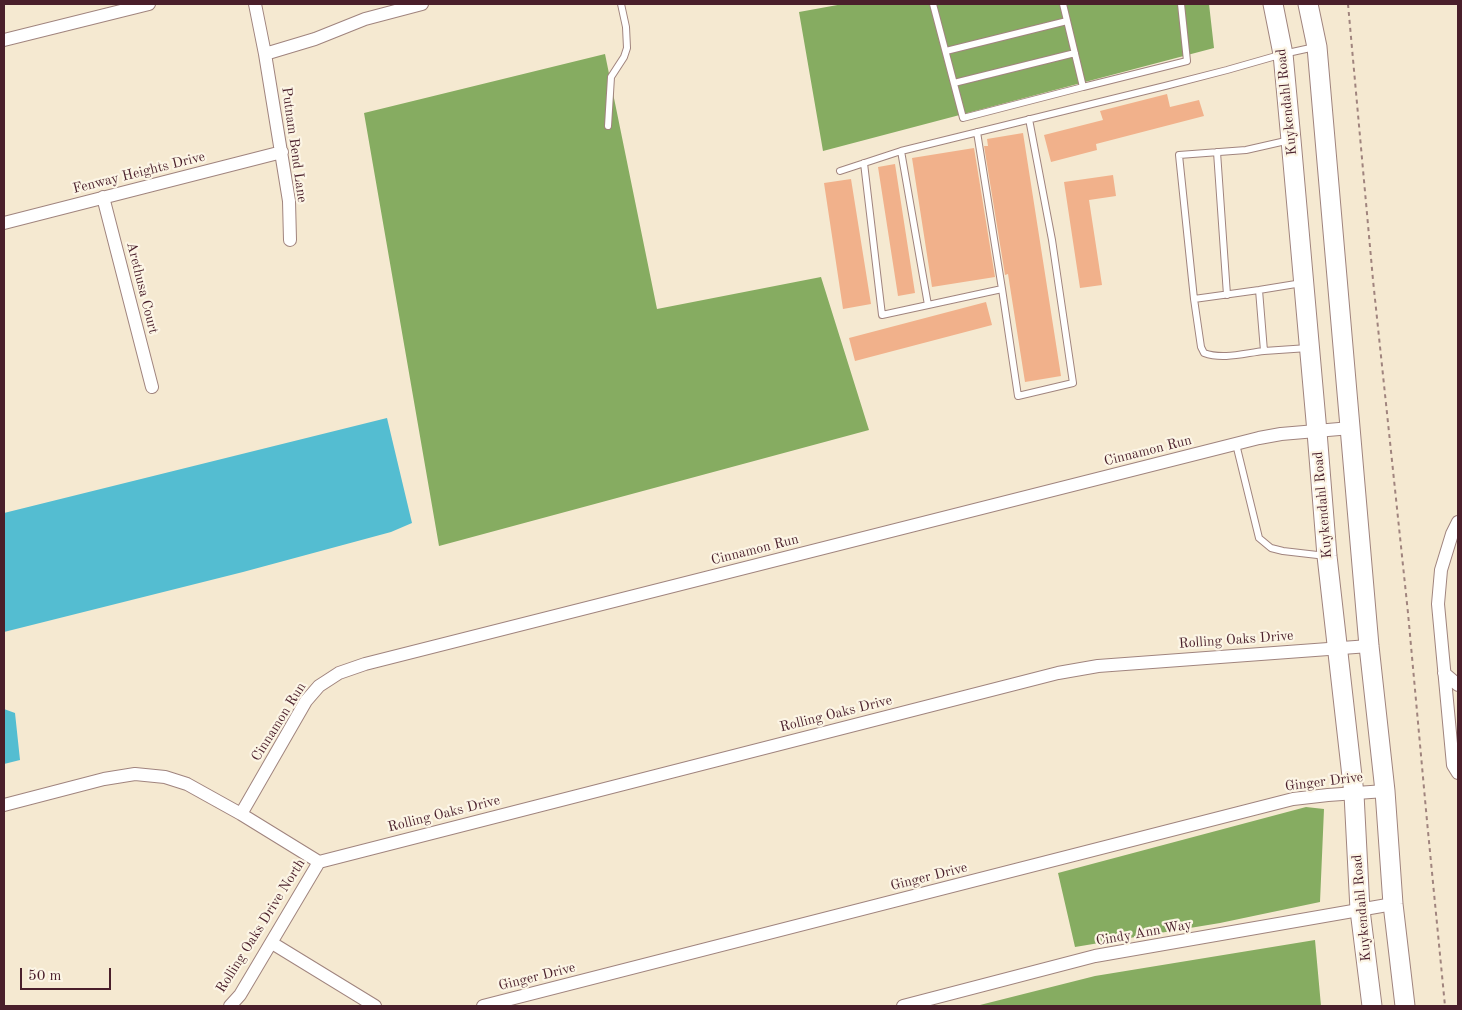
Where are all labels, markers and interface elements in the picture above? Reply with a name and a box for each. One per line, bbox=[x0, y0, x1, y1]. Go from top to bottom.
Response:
street label: Kuykendahl Road bbox=[1273, 48, 1301, 156]
street label: Putnam Bend Lane bbox=[278, 86, 310, 204]
street label: Fenway Heights Drive bbox=[71, 148, 207, 198]
street label: Arethusa Court bbox=[122, 240, 162, 336]
street label: Cinnamon Run bbox=[1102, 432, 1194, 470]
street label: Kuykendahl Road bbox=[1310, 451, 1336, 559]
street label: Cinnamon Run bbox=[709, 531, 801, 569]
street label: Rolling Oaks Drive bbox=[1178, 628, 1294, 652]
street label: Cinnamon Run bbox=[248, 679, 310, 765]
street label: Rolling Oaks Drive bbox=[778, 692, 894, 736]
street label: Ginger Drive bbox=[1284, 769, 1364, 795]
street label: Rolling Oaks Drive bbox=[386, 792, 502, 836]
street label: Kuykendahl Road bbox=[1349, 854, 1375, 962]
street label: Rolling Oaks Drive North bbox=[213, 856, 309, 996]
street label: Ginger Drive bbox=[889, 859, 969, 895]
street label: Cindy Ann Way bbox=[1095, 916, 1193, 950]
scale bar bbox=[22, 958, 114, 990]
street label: Ginger Drive bbox=[497, 959, 577, 995]
text: 50 m bbox=[28, 969, 62, 984]

